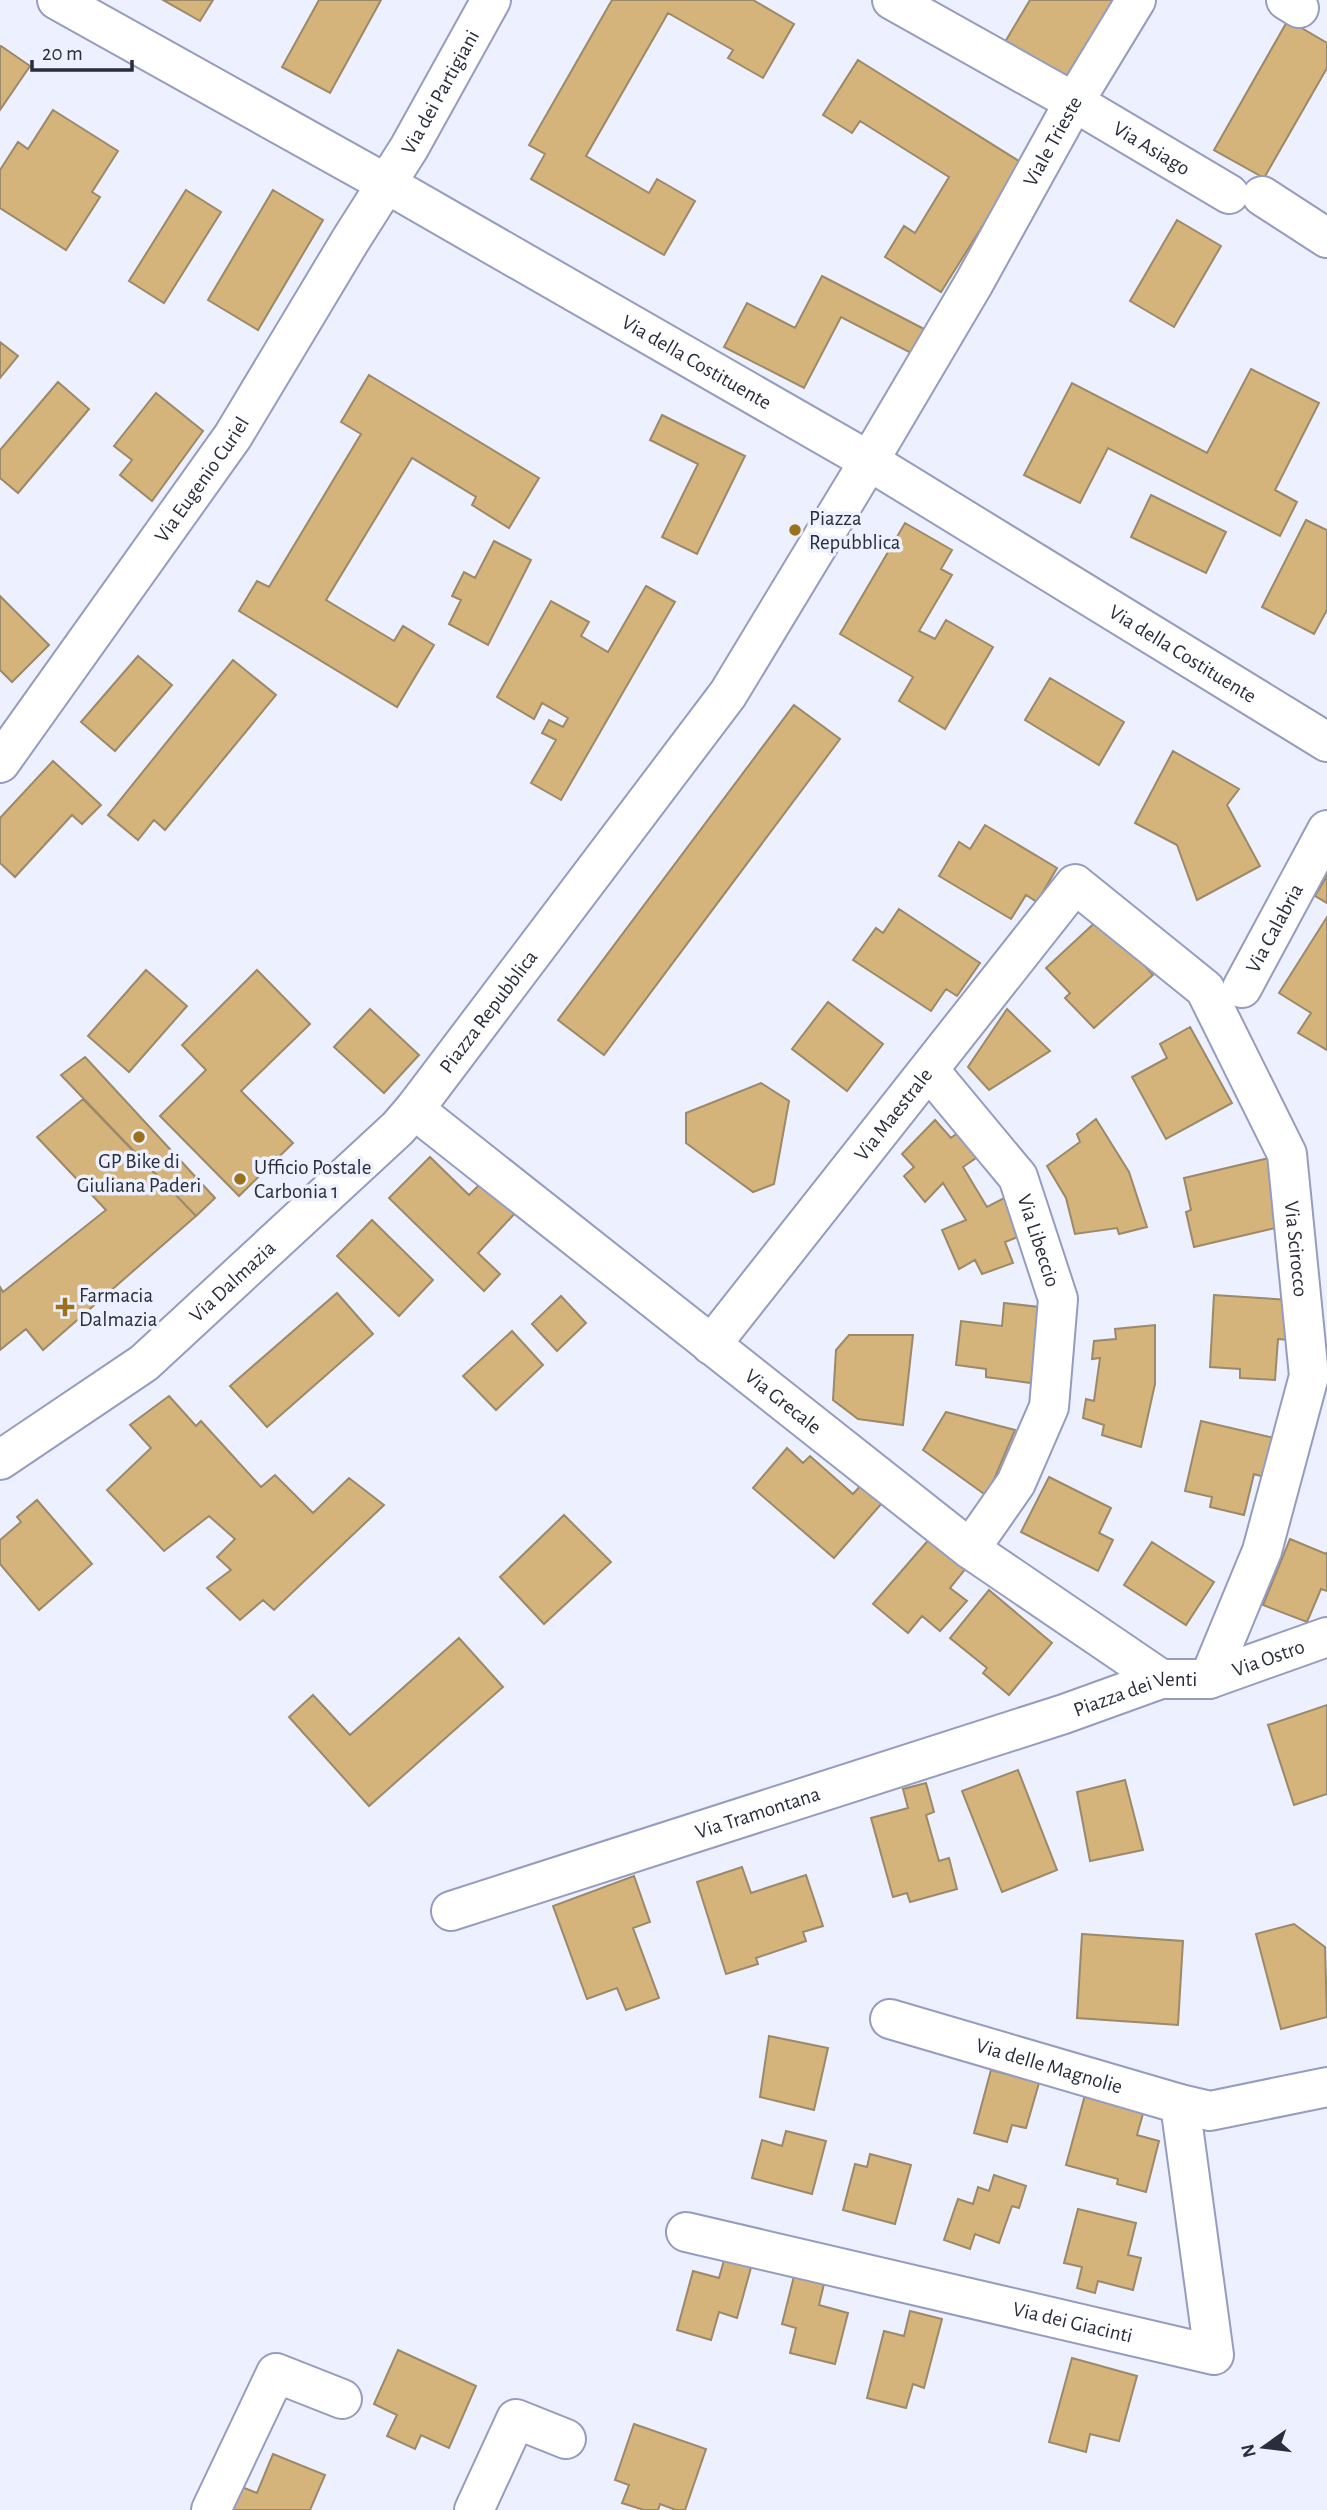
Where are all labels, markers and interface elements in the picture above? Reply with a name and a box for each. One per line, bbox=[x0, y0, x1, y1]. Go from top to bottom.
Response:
street label: Via dei Partigiani bbox=[398, 27, 483, 158]
scale bar bbox=[32, 28, 131, 72]
text: 20 m bbox=[42, 43, 83, 64]
street label: Viale Trieste bbox=[1020, 93, 1086, 190]
street label: Via Asiago bbox=[1109, 118, 1194, 179]
street label: Via della Costituente bbox=[618, 311, 775, 414]
street label: Via Eugenio Curiel bbox=[151, 413, 253, 546]
place label: Piazza Repubblica bbox=[809, 508, 901, 553]
marker: Piazza Repubblica bbox=[787, 522, 803, 538]
street label: Via della Costituente bbox=[1105, 601, 1260, 707]
street label: Via Calabria bbox=[1242, 880, 1307, 976]
street label: Piazza Repubblica bbox=[436, 946, 542, 1077]
street label: Via Maestrale bbox=[851, 1064, 936, 1165]
marker: GP Bike di Giuliana Paderi bbox=[131, 1129, 147, 1145]
place label: GP Bike di Giuliana Paderi bbox=[77, 1151, 201, 1196]
place label: Ufficio Postale Carbonia 1 bbox=[254, 1157, 371, 1202]
marker: Ufficio Postale Carbonia 1 bbox=[232, 1171, 248, 1187]
street label: Via Libeccio bbox=[1013, 1192, 1063, 1290]
street label: Via Scirocco bbox=[1281, 1200, 1311, 1298]
street label: Via Dalmazia bbox=[186, 1237, 280, 1326]
place label: Farmacia Dalmazia bbox=[79, 1285, 158, 1330]
marker: Farmacia Dalmazia bbox=[57, 1299, 73, 1315]
street label: Via Grecale bbox=[741, 1365, 825, 1438]
street label: Via Ostro bbox=[1230, 1636, 1307, 1681]
street label: Piazza dei Venti bbox=[1071, 1668, 1197, 1721]
street label: Via Tramontana bbox=[693, 1783, 823, 1843]
street label: Via delle Magnolie bbox=[973, 2035, 1125, 2098]
street label: Via dei Giacinti bbox=[1011, 2298, 1135, 2347]
north arrow bbox=[1229, 2412, 1299, 2482]
text: N bbox=[1238, 2442, 1260, 2459]

